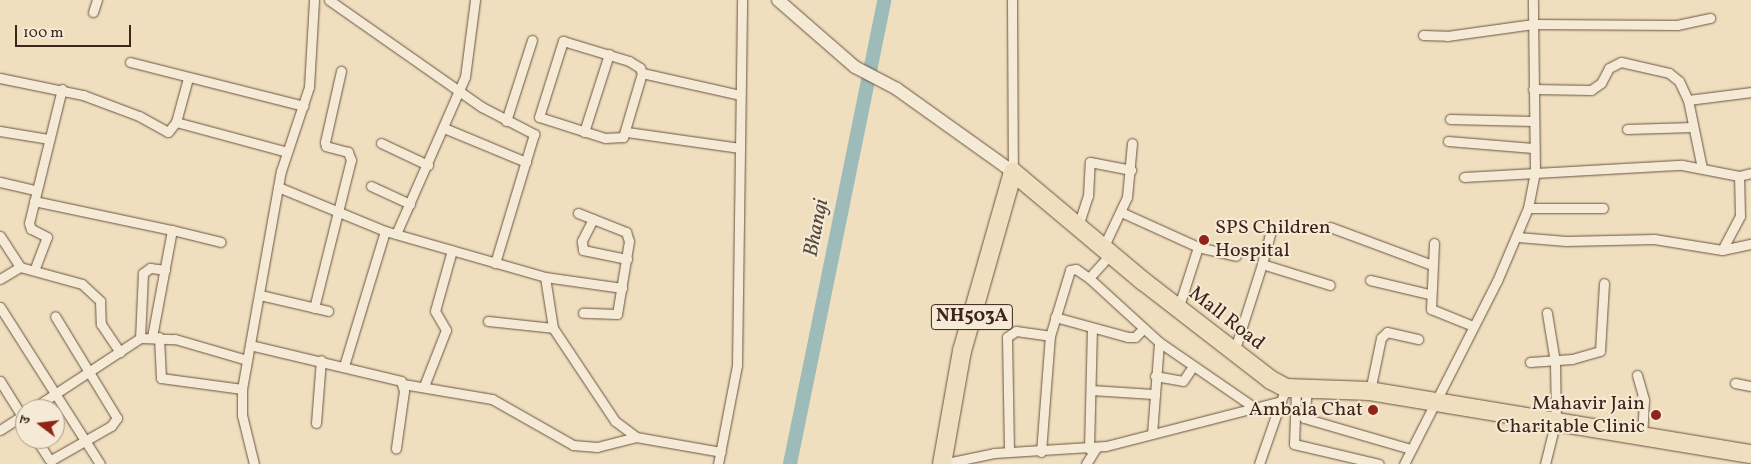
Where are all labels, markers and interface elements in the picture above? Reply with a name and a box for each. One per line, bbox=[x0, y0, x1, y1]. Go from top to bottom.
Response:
scale bar bbox=[18, 15, 134, 47]
text: 100 m bbox=[23, 23, 63, 44]
water label: Bhangi bbox=[799, 197, 835, 259]
place label: SPS Children Hospital bbox=[1215, 216, 1331, 263]
marker: SPS Children Hospital bbox=[1197, 233, 1211, 247]
street label: Mall Road bbox=[1183, 282, 1269, 356]
road number: NH503A bbox=[931, 300, 1013, 334]
place label: Mahavir Jain Charitable Clinic bbox=[1497, 392, 1645, 439]
place label: Ambala Chat bbox=[1249, 398, 1363, 422]
north arrow bbox=[15, 399, 65, 449]
marker: Ambala Chat bbox=[1367, 404, 1379, 416]
marker: Mahavir Jain Charitable Clinic bbox=[1649, 408, 1663, 422]
text: उ bbox=[16, 414, 36, 426]

